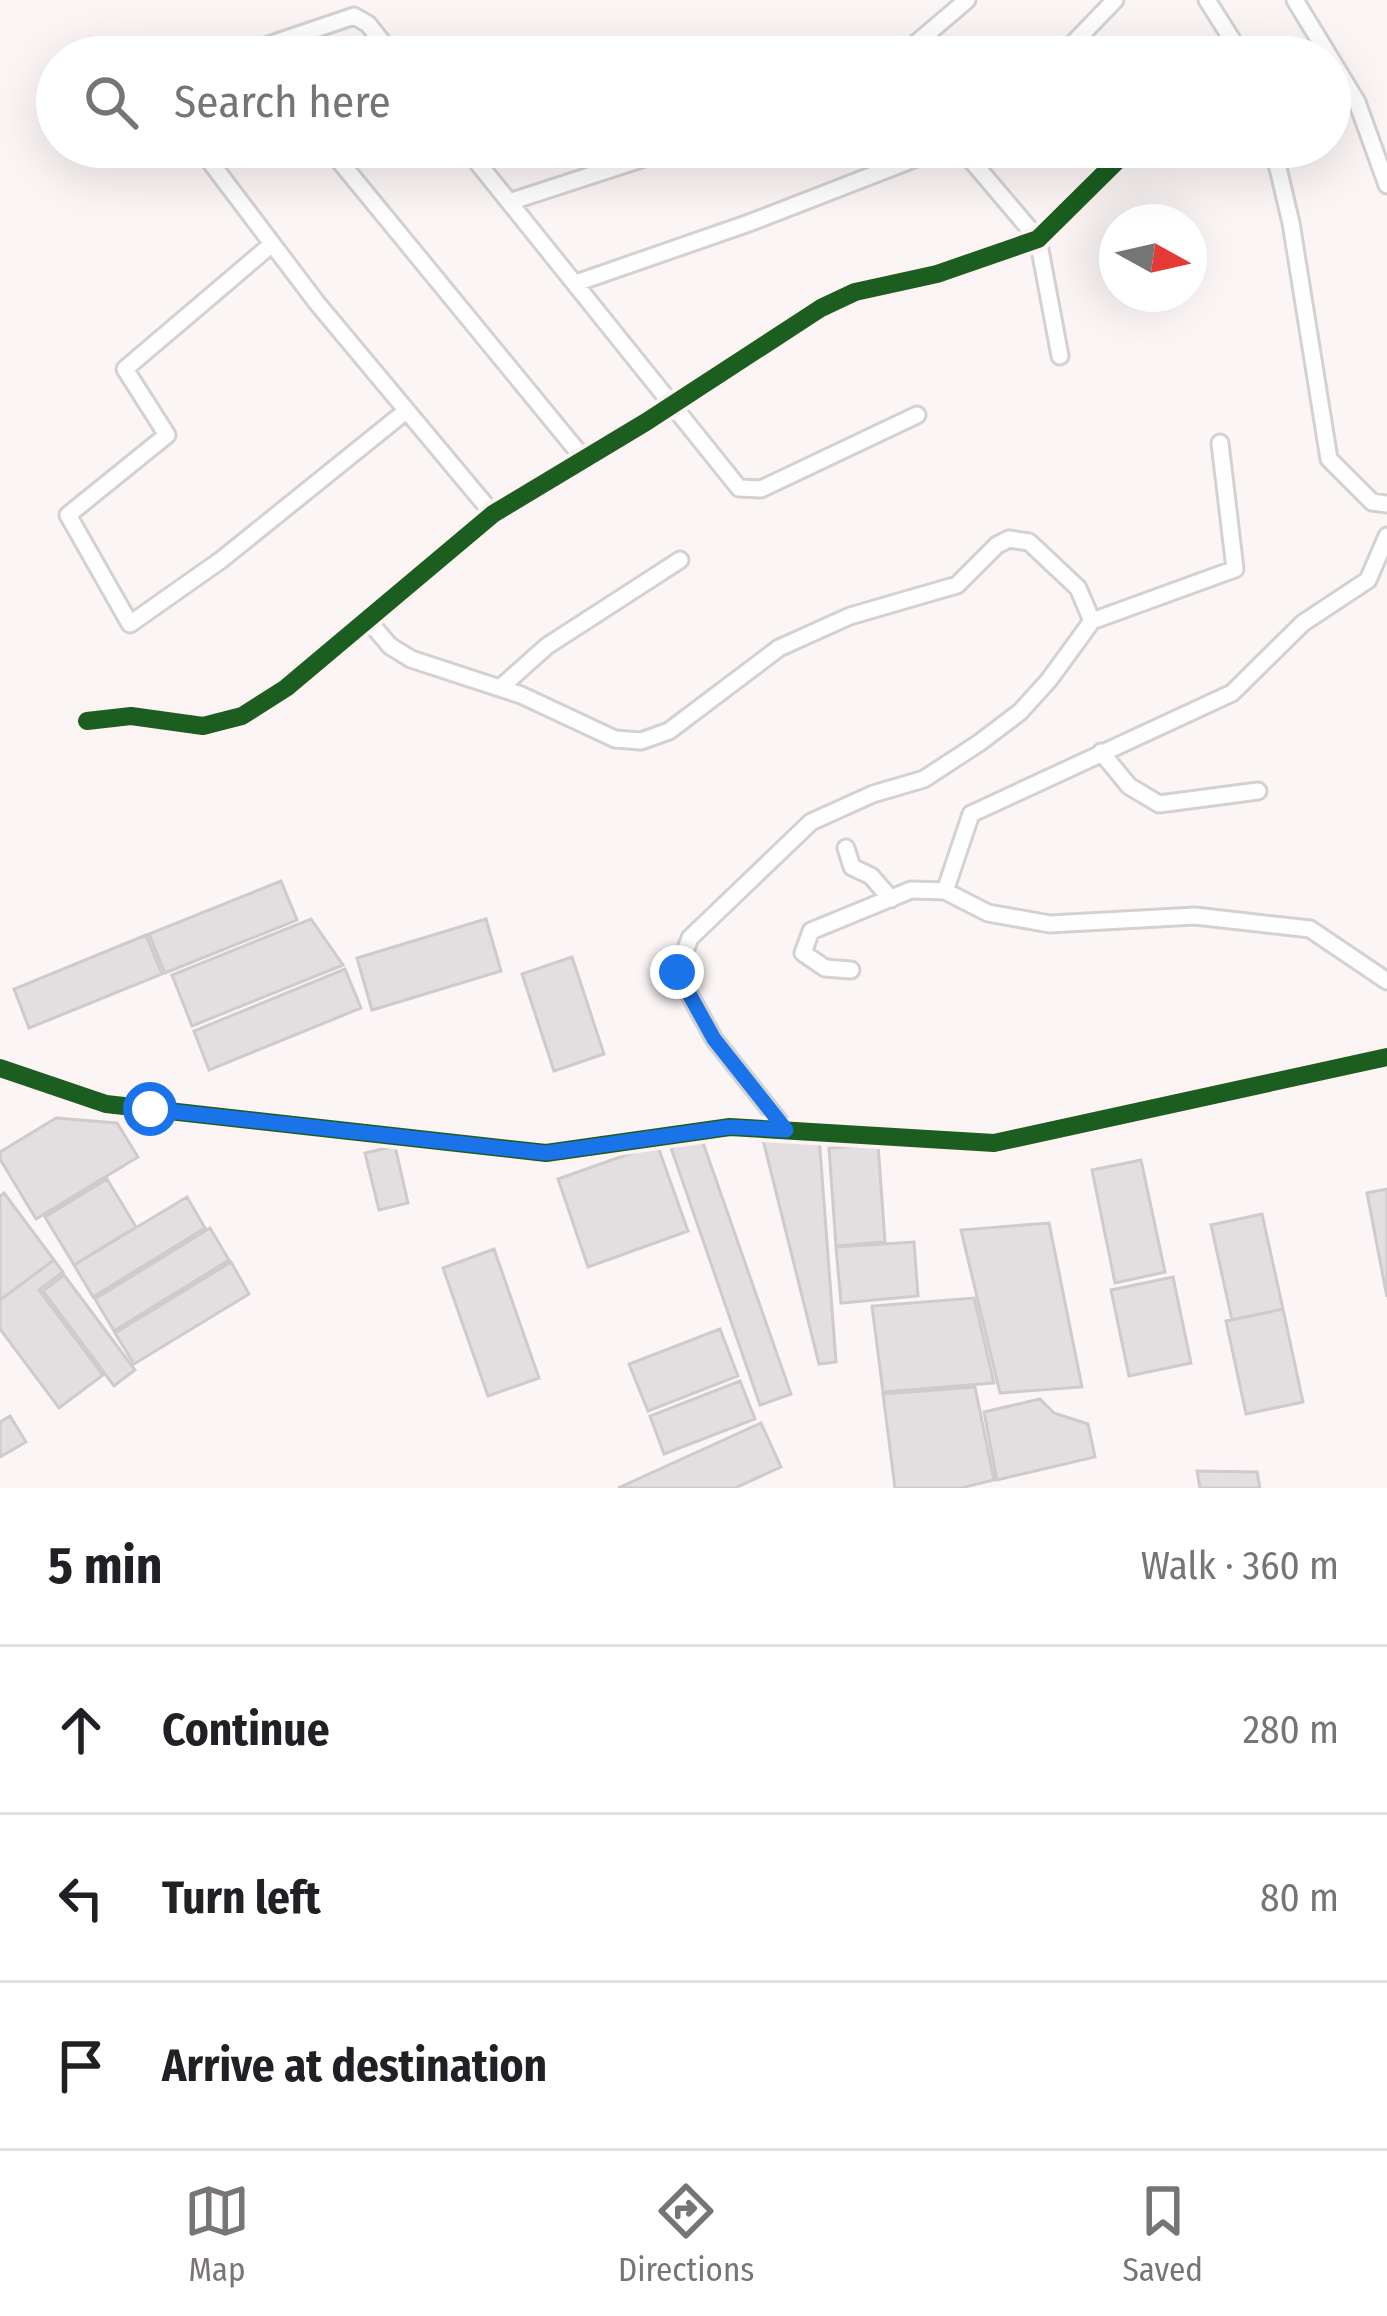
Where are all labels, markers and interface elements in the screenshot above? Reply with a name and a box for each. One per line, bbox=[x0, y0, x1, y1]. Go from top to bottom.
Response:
search box bbox=[36, 36, 1351, 168]
icon: search bbox=[78, 69, 144, 135]
text: Search here bbox=[174, 75, 391, 129]
north arrow bbox=[1099, 204, 1207, 312]
route end bbox=[650, 945, 704, 999]
route start bbox=[123, 1082, 177, 1136]
text: 5 min bbox=[48, 1535, 163, 1597]
text: Walk · 360 m bbox=[1141, 1543, 1339, 1589]
icon: ahead bbox=[48, 1697, 114, 1763]
text: Continue bbox=[162, 1703, 330, 1757]
text: 280 m bbox=[1243, 1707, 1339, 1753]
icon: left bbox=[48, 1865, 114, 1931]
text: Turn left bbox=[162, 1871, 321, 1925]
text: 80 m bbox=[1260, 1875, 1339, 1921]
icon: arrive bbox=[48, 2033, 114, 2099]
text: Arrive at destination bbox=[162, 2039, 547, 2093]
tab: Map bbox=[184, 2178, 250, 2290]
tab: Directions bbox=[618, 2178, 754, 2290]
tab: Saved bbox=[1122, 2178, 1203, 2290]

